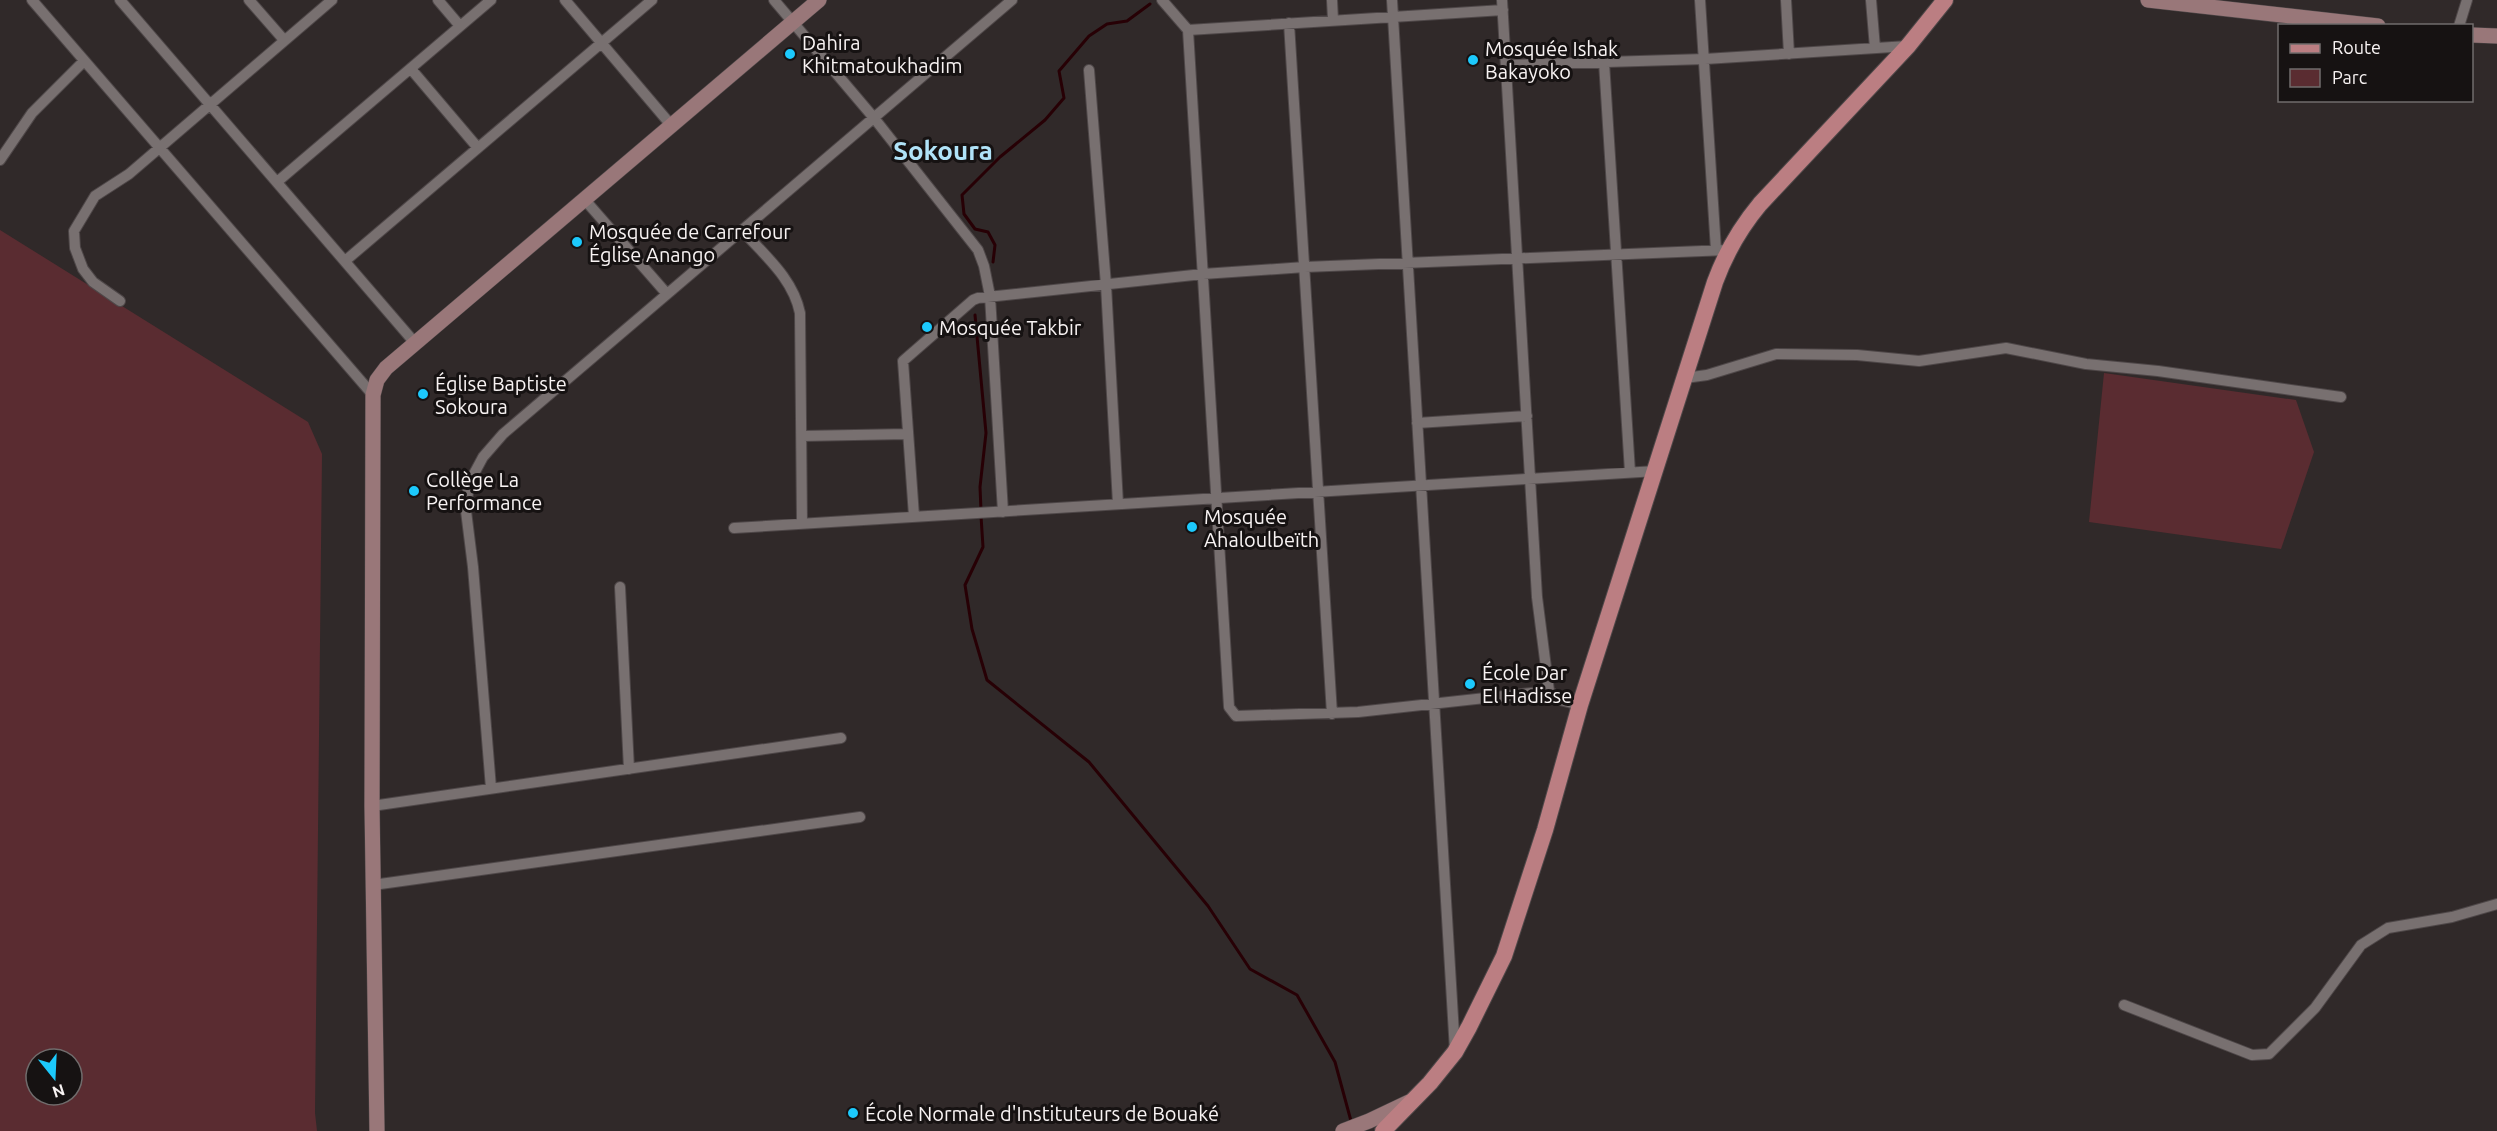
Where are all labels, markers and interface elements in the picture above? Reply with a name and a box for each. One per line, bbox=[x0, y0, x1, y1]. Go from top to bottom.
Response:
legend bbox=[2278, 24, 2473, 102]
place label: Dahira Khitmatoukhadim bbox=[802, 31, 962, 77]
place label: Mosquée Ishak Bakayoko bbox=[1485, 37, 1618, 83]
text: Route bbox=[2332, 37, 2381, 57]
marker: Dahira Khitmatoukhadim bbox=[783, 47, 797, 61]
marker: Mosquée Ishak Bakayoko bbox=[1466, 53, 1480, 67]
text: Parc bbox=[2332, 67, 2367, 87]
district label: Sokoura bbox=[893, 136, 993, 165]
place label: Mosquée de Carrefour Église Anango bbox=[589, 220, 791, 266]
marker: Mosquée de Carrefour Église Anango bbox=[570, 235, 584, 249]
place label: Mosquée Takbir bbox=[939, 316, 1082, 339]
marker: Mosquée Takbir bbox=[920, 320, 934, 334]
place label: Église Baptiste Sokoura bbox=[435, 372, 567, 418]
marker: Église Baptiste Sokoura bbox=[416, 387, 430, 401]
place label: Collège La Performance bbox=[426, 468, 542, 514]
marker: Collège La Performance bbox=[407, 484, 421, 498]
place label: Mosquée Ahaloulbeïth bbox=[1204, 505, 1319, 551]
marker: Mosquée Ahaloulbeïth bbox=[1185, 520, 1199, 534]
place label: École Dar El Hadisse bbox=[1482, 661, 1572, 707]
marker: École Dar El Hadisse bbox=[1463, 677, 1477, 691]
north arrow bbox=[24, 1047, 84, 1107]
text: N bbox=[50, 1081, 67, 1102]
place label: École Normale d'Instituteurs de Bouaké bbox=[865, 1102, 1219, 1125]
marker: École Normale d'Instituteurs de Bouaké bbox=[846, 1106, 860, 1120]

